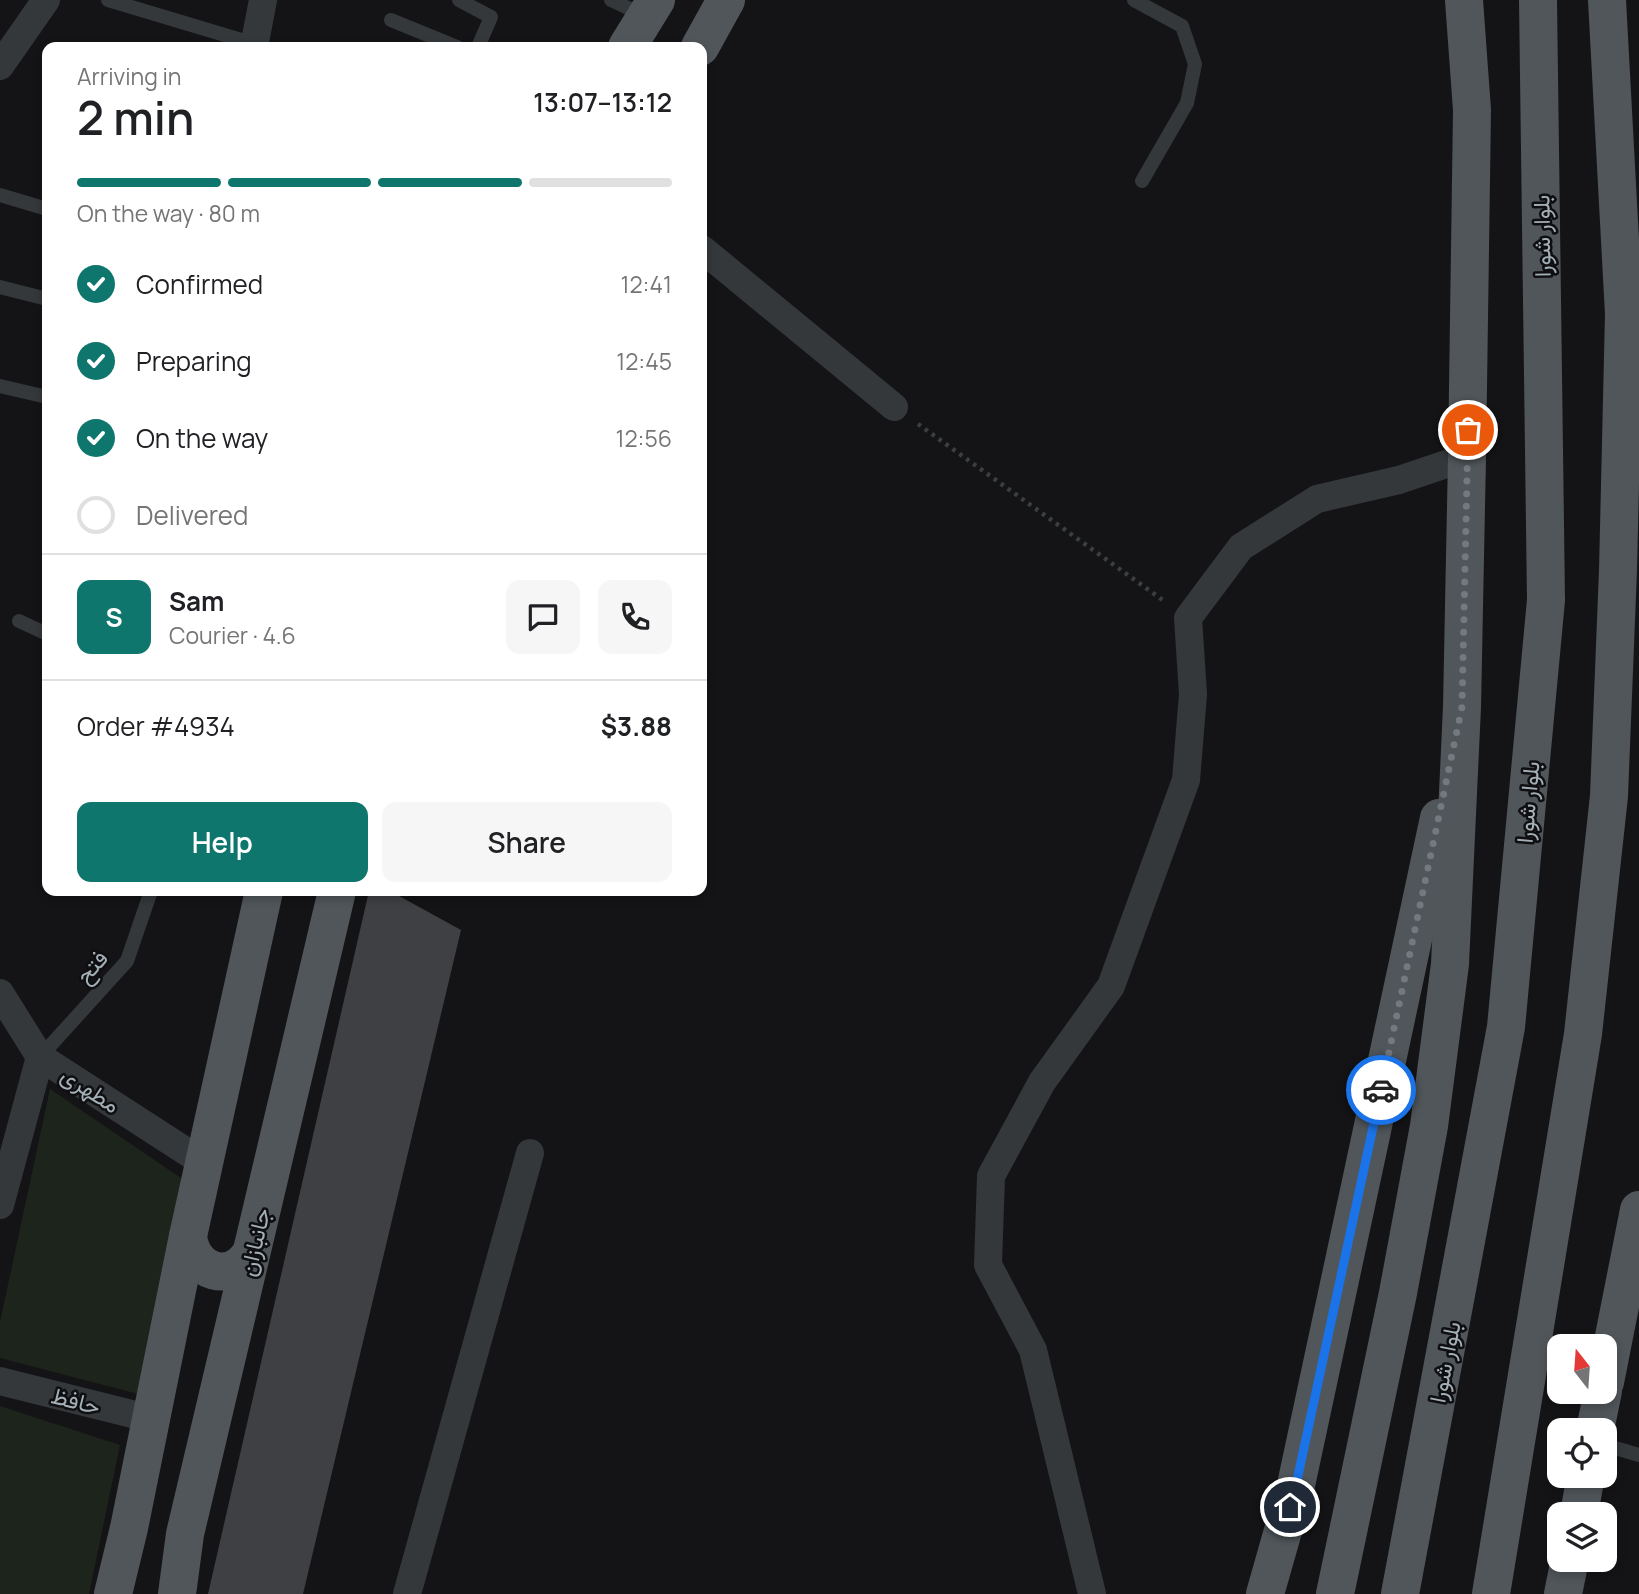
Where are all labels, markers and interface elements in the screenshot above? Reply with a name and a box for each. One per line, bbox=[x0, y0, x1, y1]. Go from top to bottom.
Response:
text: Arriving in bbox=[77, 60, 182, 92]
text: 13:07–13:12 bbox=[533, 84, 672, 120]
text: 2 min bbox=[77, 86, 194, 149]
street label: بلوار شورا bbox=[1524, 195, 1558, 277]
text: On the way · 80 m bbox=[77, 197, 260, 229]
icon: check bbox=[77, 265, 115, 303]
text: Confirmed bbox=[136, 266, 263, 302]
text: 12:41 bbox=[621, 268, 672, 300]
icon: check bbox=[77, 342, 115, 380]
text: Preparing bbox=[136, 343, 252, 379]
text: 12:45 bbox=[616, 345, 672, 377]
pin bbox=[1438, 400, 1498, 460]
icon: bag bbox=[1449, 411, 1487, 449]
icon: check bbox=[77, 419, 115, 457]
text: On the way bbox=[136, 420, 268, 456]
text: 12:56 bbox=[615, 422, 672, 454]
text: Delivered bbox=[136, 497, 248, 533]
button: chat bbox=[506, 580, 580, 654]
button: phone bbox=[598, 580, 672, 654]
text: Sam bbox=[169, 583, 224, 619]
text: S bbox=[105, 599, 123, 635]
text: Courier · 4.6 bbox=[169, 619, 296, 651]
text: Order #4934 bbox=[77, 708, 235, 744]
text: $3.88 bbox=[601, 708, 672, 744]
street label: بلوار شورا bbox=[1507, 760, 1547, 844]
button: Help bbox=[77, 802, 368, 882]
button: Share bbox=[382, 802, 672, 882]
street label: فتح bbox=[68, 942, 115, 990]
courier bbox=[1346, 1055, 1416, 1125]
street label: مطهری bbox=[55, 1058, 127, 1120]
icon: car bbox=[1362, 1071, 1400, 1109]
street label: جانبازان bbox=[231, 1205, 277, 1279]
street label: بلوار شورا bbox=[1420, 1319, 1468, 1405]
north arrow bbox=[1547, 1334, 1617, 1404]
map controls bbox=[1547, 1334, 1617, 1572]
street label: حافظ bbox=[48, 1378, 104, 1422]
button: locate bbox=[1547, 1418, 1617, 1488]
pin bbox=[1260, 1477, 1320, 1537]
icon: home bbox=[1271, 1488, 1309, 1526]
button: layers bbox=[1547, 1502, 1617, 1572]

